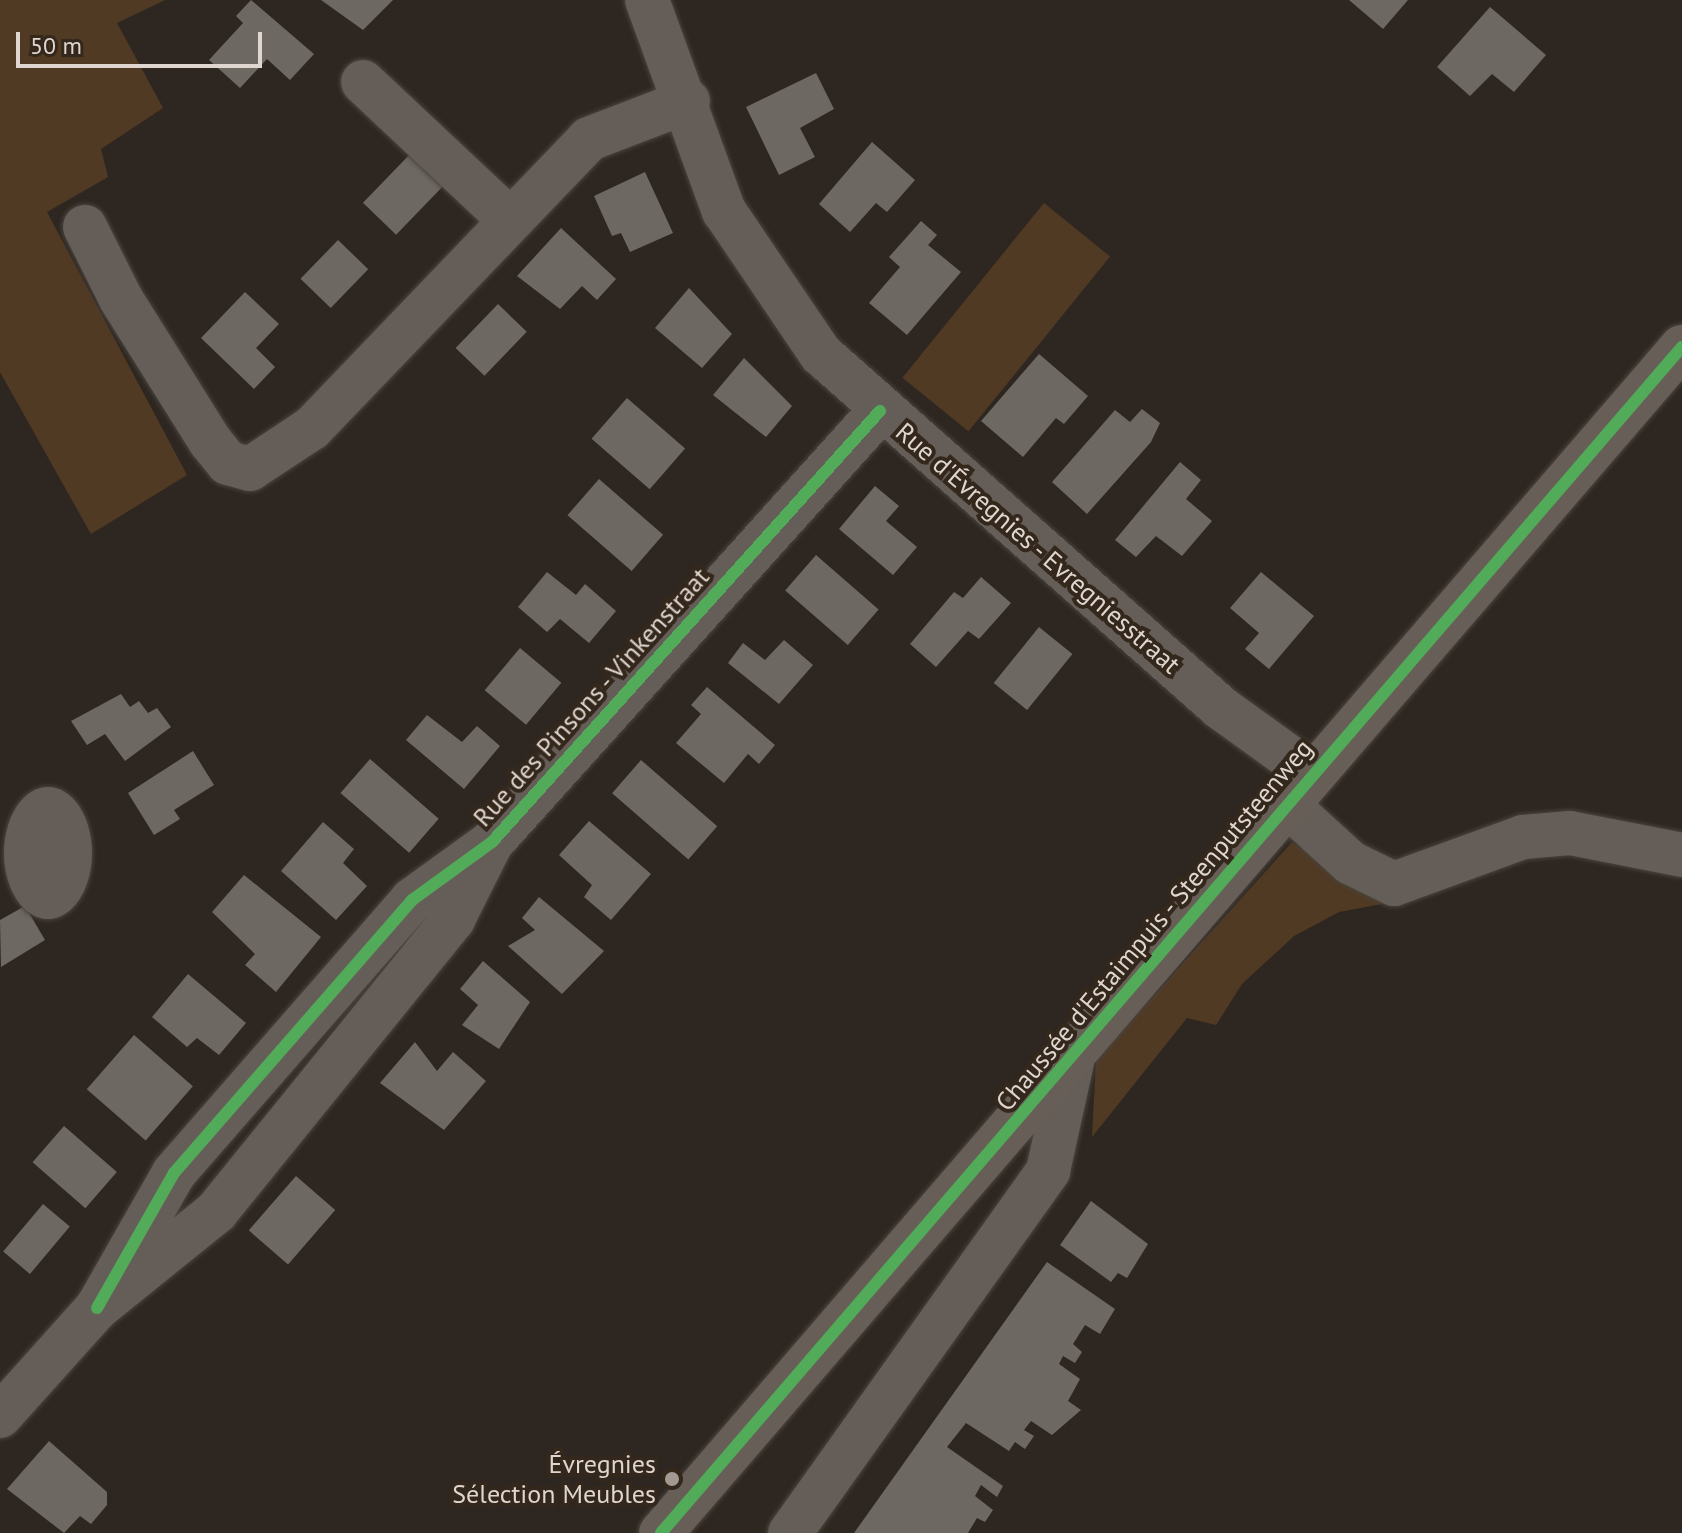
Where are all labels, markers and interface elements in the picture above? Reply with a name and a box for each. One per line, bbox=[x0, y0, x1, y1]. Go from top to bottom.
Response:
scale bar bbox=[20, 16, 266, 66]
text: 50 m bbox=[30, 30, 82, 61]
street label: Rue d'Évregnies - Evregniesstraat bbox=[888, 415, 1188, 681]
street label: Rue des Pinsons - Vinkenstraat bbox=[465, 559, 717, 835]
street label: Chaussée d'Estaimpuis - Steenputsteenweg bbox=[988, 731, 1320, 1119]
place label: Évregnies Sélection Meubles bbox=[452, 1448, 656, 1510]
marker: Évregnies Sélection Meubles bbox=[663, 1470, 681, 1488]

